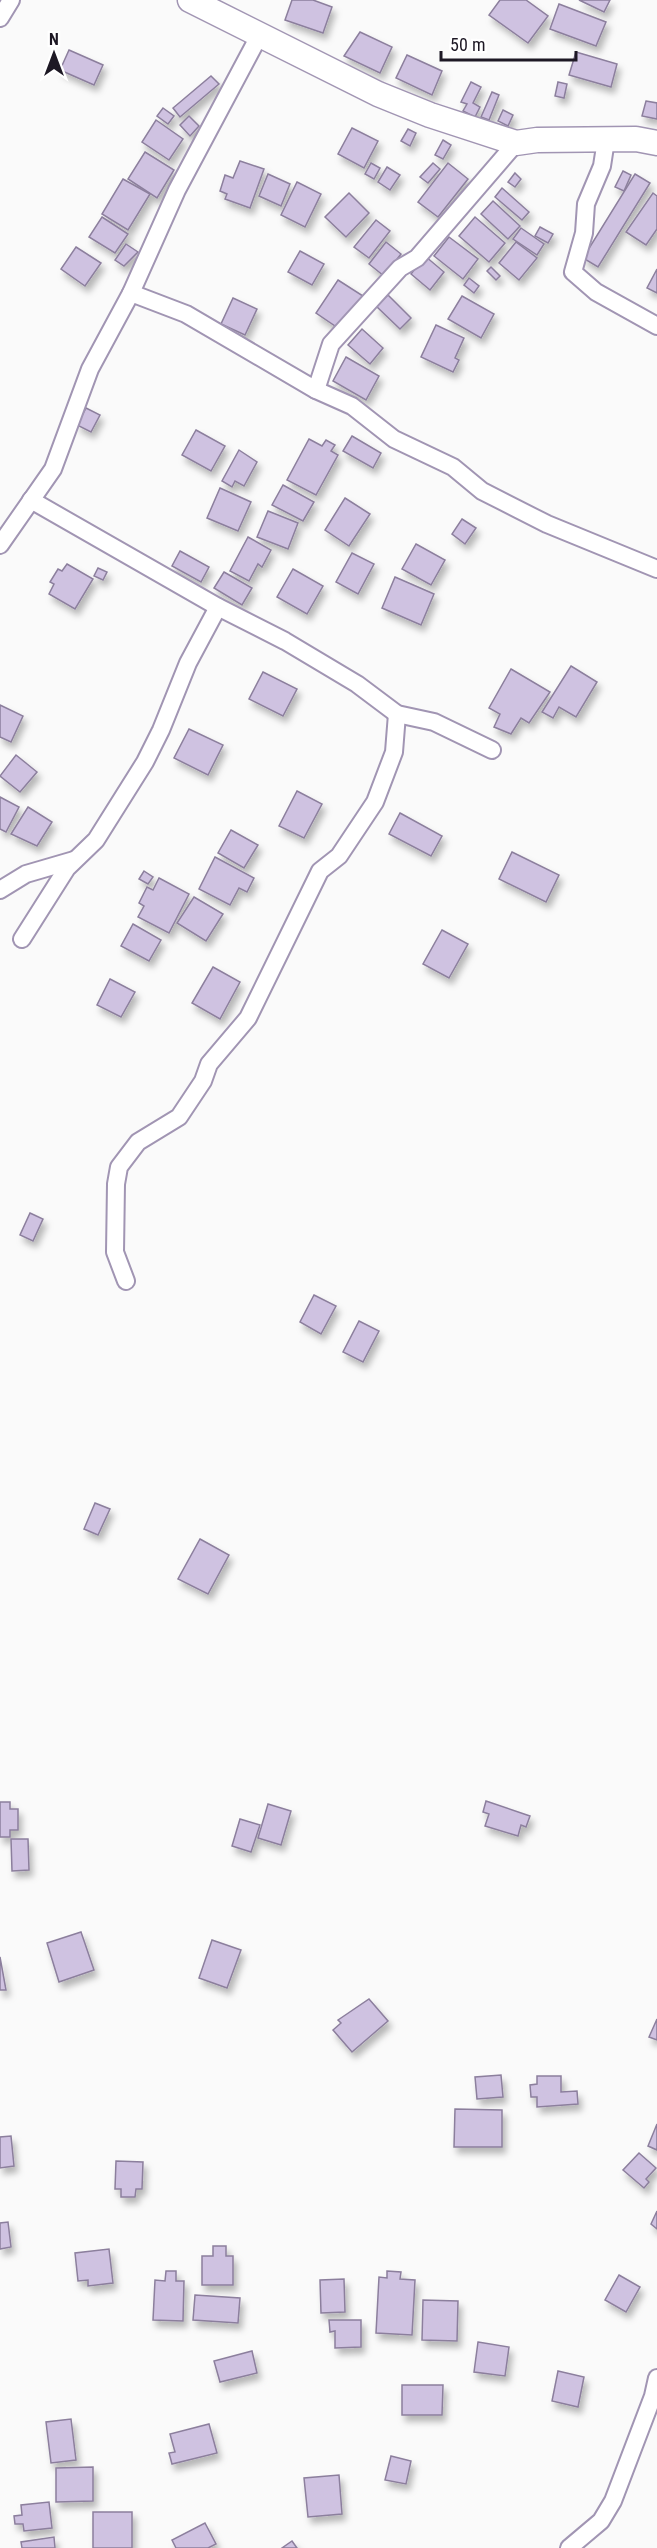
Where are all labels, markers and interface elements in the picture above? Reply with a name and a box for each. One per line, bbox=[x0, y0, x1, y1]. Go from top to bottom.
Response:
north arrow bbox=[24, 24, 84, 84]
scale bar bbox=[441, 24, 576, 62]
text: N bbox=[49, 30, 59, 49]
text: 50 m bbox=[450, 34, 485, 55]

